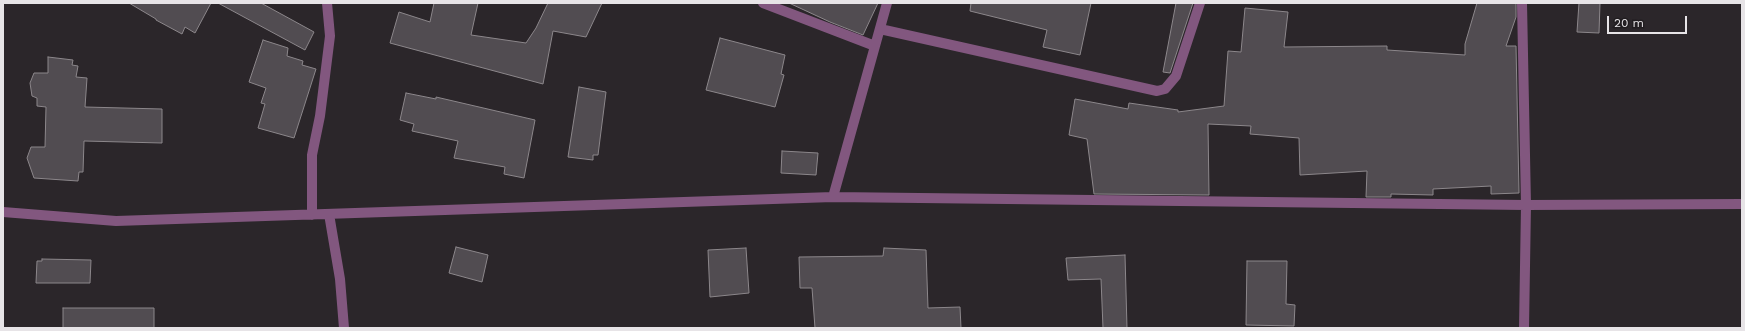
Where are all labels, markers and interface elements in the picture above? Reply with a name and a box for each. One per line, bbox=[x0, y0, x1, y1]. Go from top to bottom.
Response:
scale bar bbox=[1609, 8, 1689, 34]
text: 20 m bbox=[1614, 16, 1644, 30]

